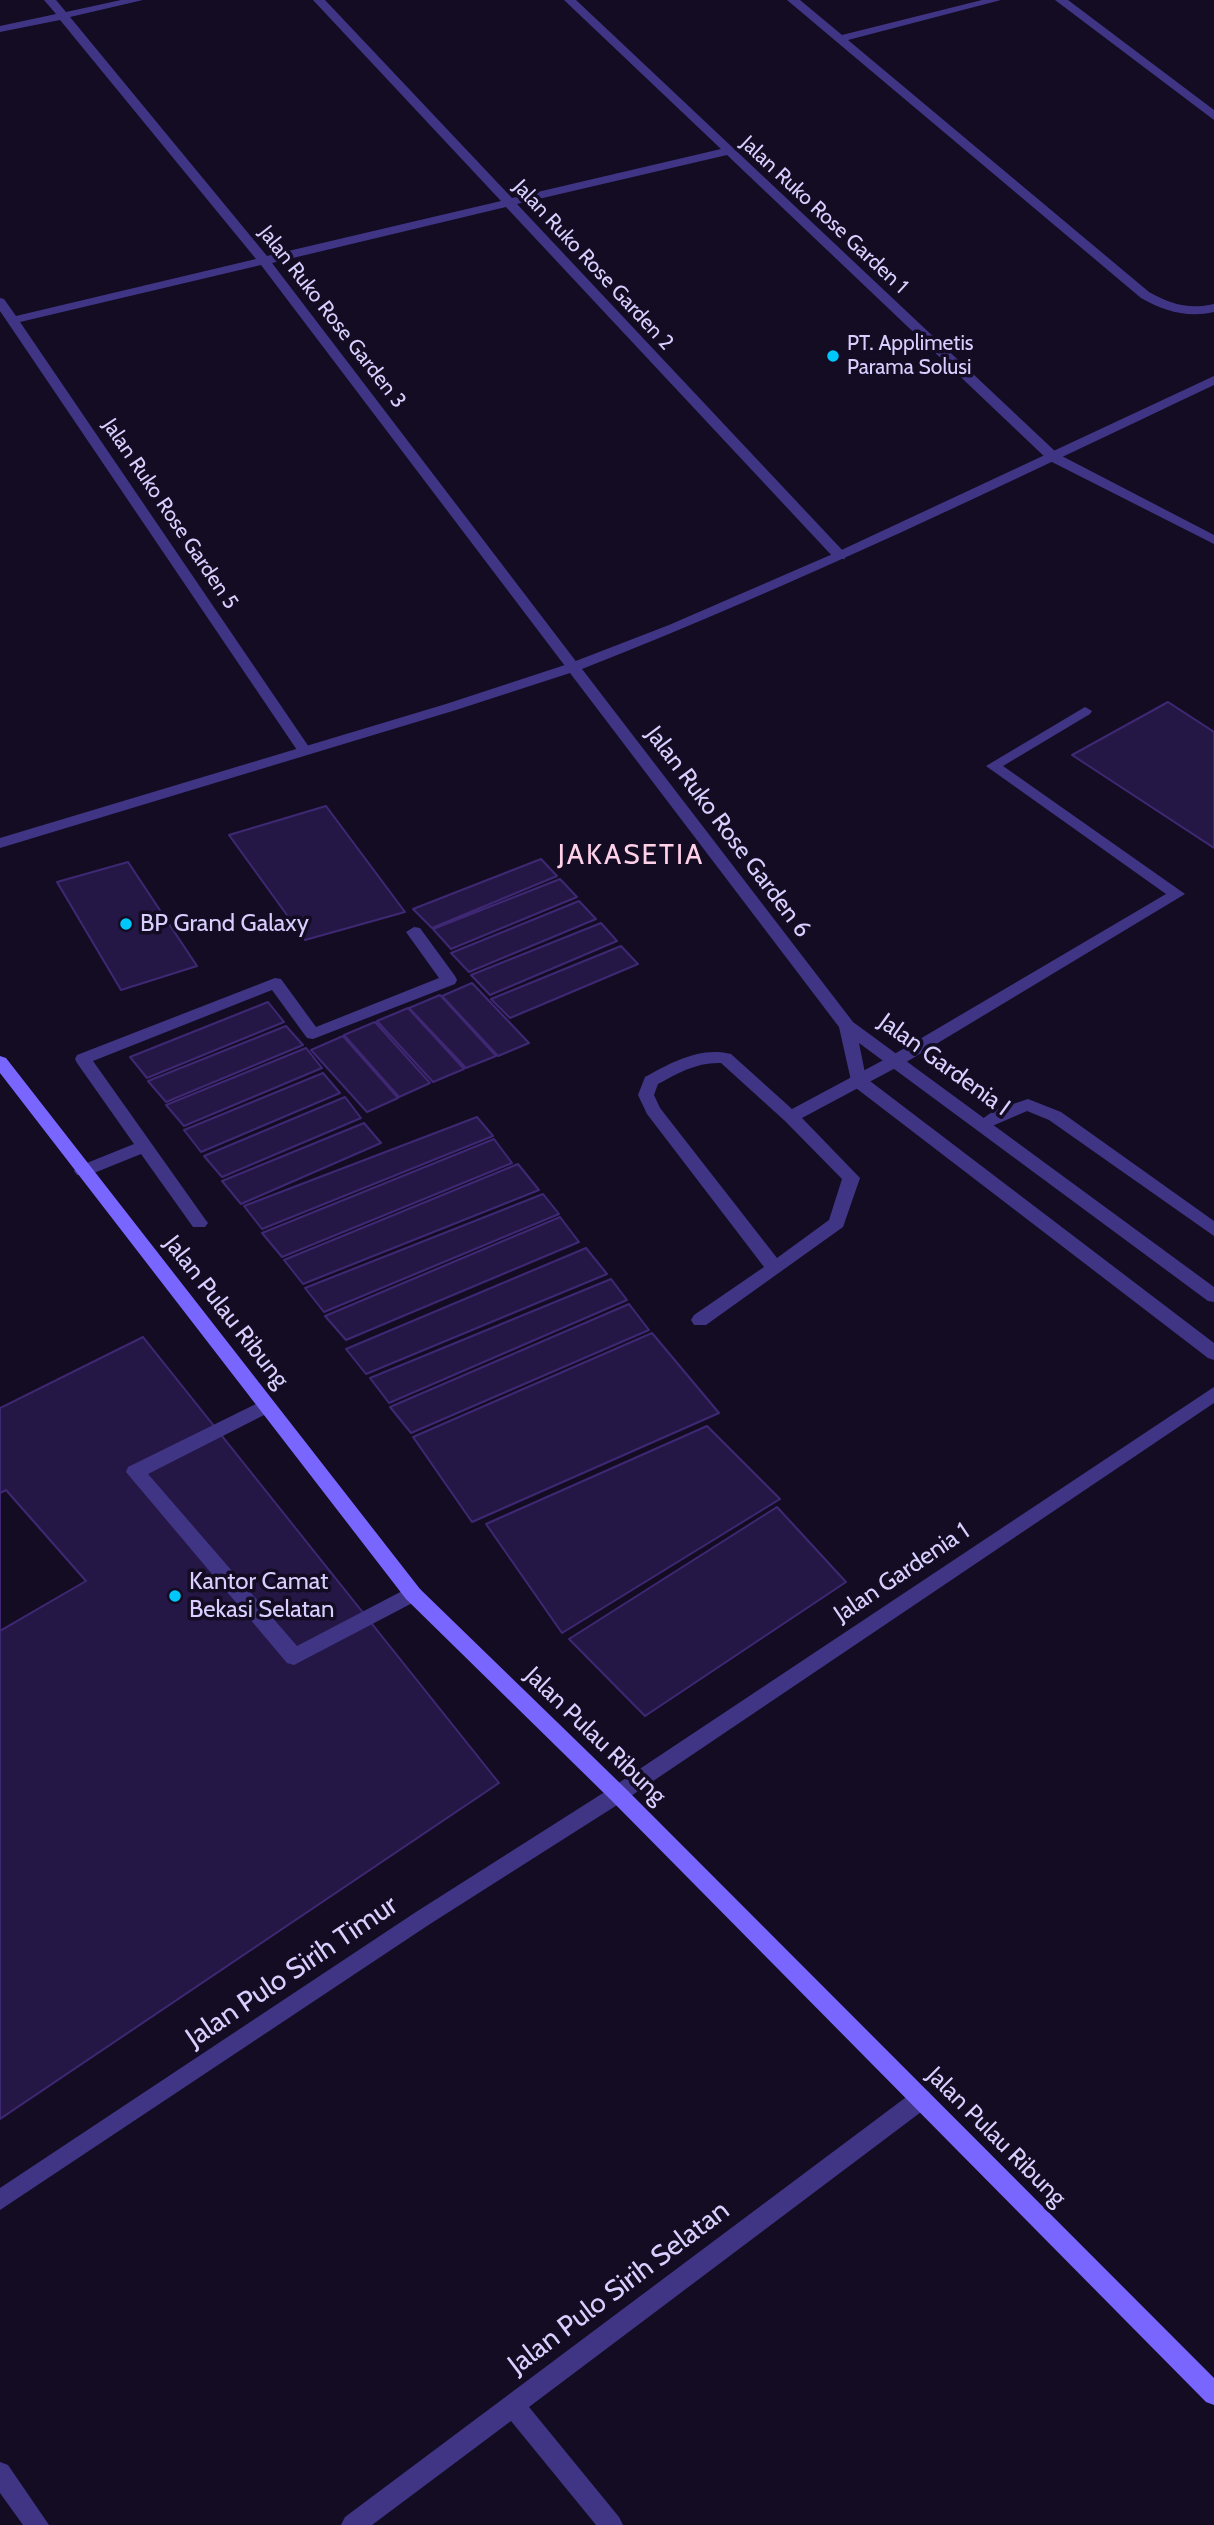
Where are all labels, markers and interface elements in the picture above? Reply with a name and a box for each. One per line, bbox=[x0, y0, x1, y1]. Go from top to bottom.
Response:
street label: Jalan Ruko Rose Garden 1 bbox=[735, 131, 913, 299]
street label: Jalan Ruko Rose Garden 2 bbox=[507, 175, 679, 355]
street label: Jalan Ruko Rose Garden 3 bbox=[253, 221, 411, 413]
place label: PT. Applimetis Parama Solusi bbox=[847, 331, 974, 381]
marker: PT. Applimetis Parama Solusi bbox=[825, 348, 841, 364]
street label: Jalan Ruko Rose Garden 5 bbox=[97, 414, 243, 614]
street label: Jalan Ruko Rose Garden 6 bbox=[639, 721, 817, 943]
district label: JAKASETIA bbox=[559, 839, 703, 873]
place label: BP Grand Galaxy bbox=[140, 910, 309, 938]
marker: BP Grand Galaxy bbox=[118, 916, 134, 932]
street label: Jalan Gardenia I bbox=[873, 1008, 1015, 1122]
street label: Jalan Pulau Ribung bbox=[158, 1230, 294, 1394]
street label: Jalan Gardenia 1 bbox=[829, 1517, 975, 1629]
place label: Kantor Camat Bekasi Selatan bbox=[189, 1568, 334, 1624]
marker: Kantor Camat Bekasi Selatan bbox=[167, 1588, 183, 1604]
street label: Jalan Pulau Ribung bbox=[518, 1661, 672, 1811]
street label: Jalan Pulo Sirih Timur bbox=[180, 1889, 404, 2055]
street label: Jalan Pulau Ribung bbox=[920, 2061, 1072, 2213]
street label: Jalan Pulo Sirih Selatan bbox=[502, 2194, 736, 2382]

